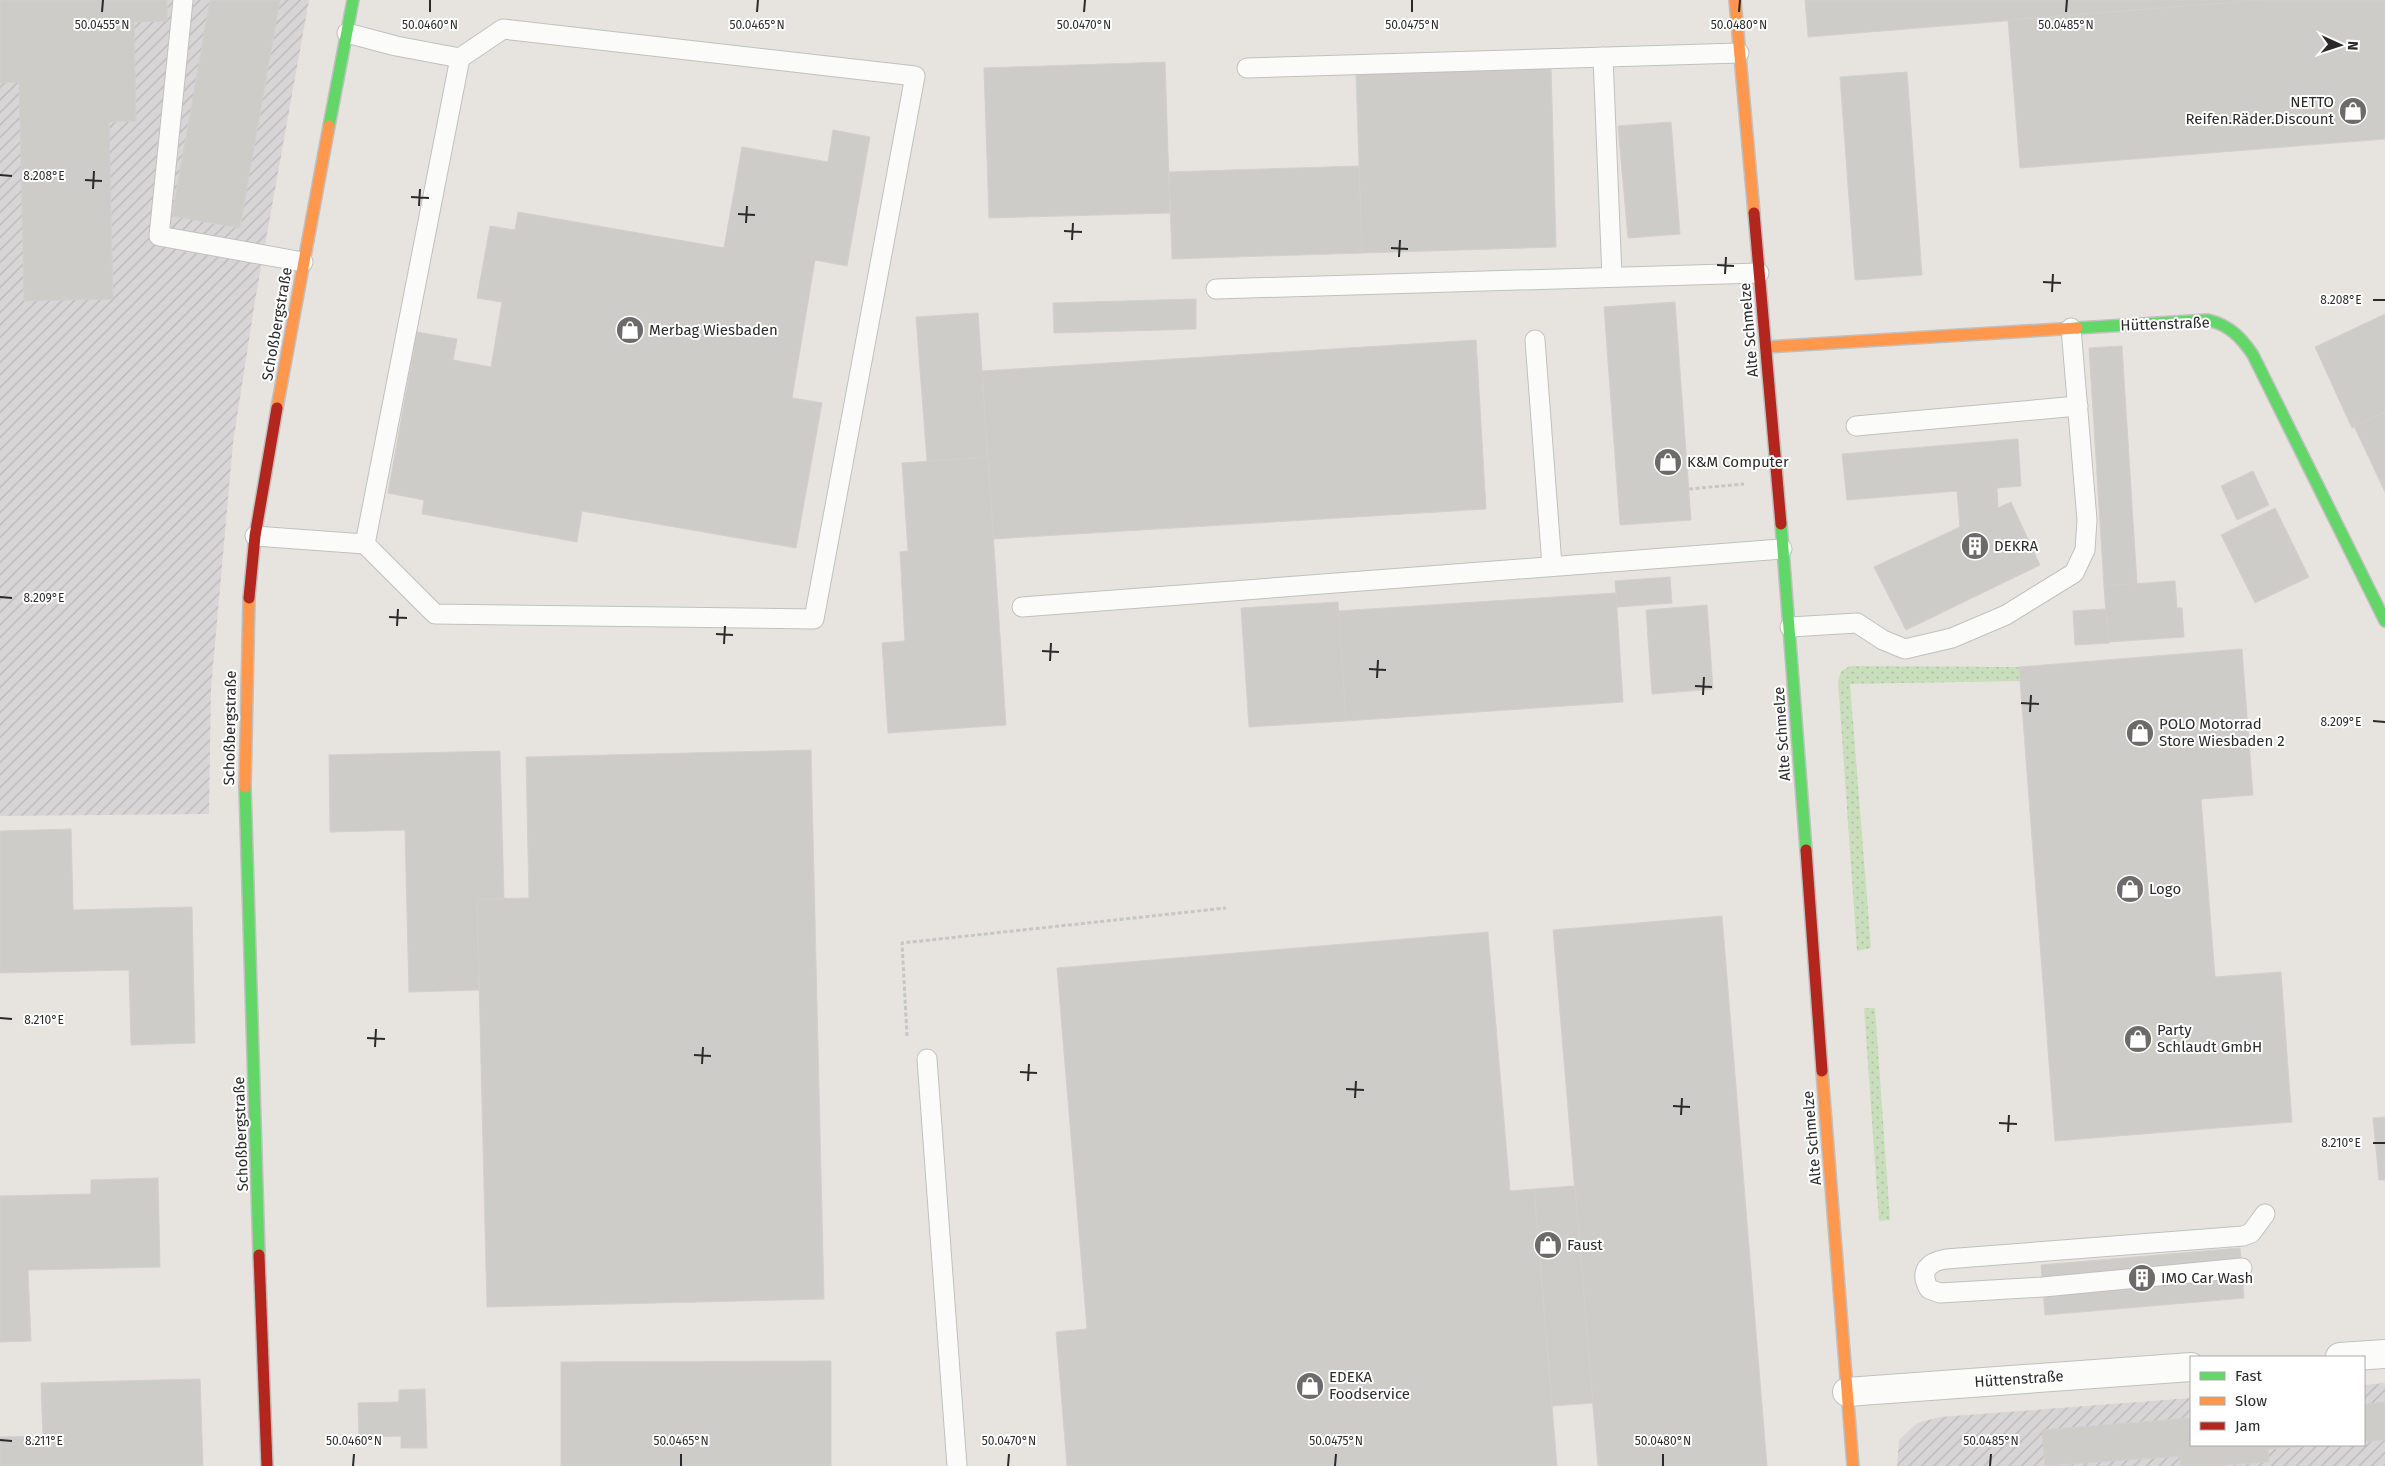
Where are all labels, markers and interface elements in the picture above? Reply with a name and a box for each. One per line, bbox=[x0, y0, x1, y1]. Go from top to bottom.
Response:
text: 50.0455°N bbox=[75, 18, 129, 32]
text: 50.0460°N bbox=[402, 18, 458, 32]
text: 50.0465°N bbox=[729, 18, 785, 32]
text: 50.0470°N bbox=[1057, 18, 1111, 32]
text: 50.0475°N bbox=[1385, 18, 1439, 32]
text: 50.0480°N bbox=[1711, 18, 1767, 32]
text: 50.0485°N bbox=[2038, 18, 2094, 32]
north arrow bbox=[2315, 20, 2365, 70]
text: N bbox=[2344, 41, 2361, 51]
place label: NETTO Reifen.Räder.Discount bbox=[2185, 93, 2335, 128]
shop icon: NETTO Reifen.Räder.Discount bbox=[2338, 96, 2368, 126]
text: 8.208°E bbox=[23, 169, 65, 183]
street label: Schoßbergstraße bbox=[258, 266, 296, 382]
street label: Alte Schmelze bbox=[1736, 282, 1762, 378]
text: 8.208°E bbox=[2320, 293, 2362, 307]
street label: Hüttenstraße bbox=[2120, 313, 2210, 335]
shop icon: Merbag Wiesbaden bbox=[615, 315, 645, 345]
place label: Merbag Wiesbaden bbox=[649, 321, 778, 339]
shop icon: K&M Computer bbox=[1653, 447, 1683, 477]
place label: K&M Computer bbox=[1687, 453, 1789, 471]
building icon: DEKRA bbox=[1960, 531, 1990, 561]
place label: DEKRA bbox=[1994, 537, 2039, 555]
text: 8.209°E bbox=[23, 591, 65, 605]
street label: Schoßbergstraße bbox=[220, 670, 240, 786]
street label: Alte Schmelze bbox=[1770, 686, 1794, 782]
place label: POLO Motorrad Store Wiesbaden 2 bbox=[2159, 715, 2285, 750]
text: 8.209°E bbox=[2320, 715, 2362, 729]
shop icon: POLO Motorrad Store Wiesbaden 2 bbox=[2125, 718, 2155, 748]
shop icon: Logo bbox=[2115, 874, 2145, 904]
place label: Logo bbox=[2149, 880, 2181, 898]
text: 8.210°E bbox=[24, 1013, 64, 1027]
place label: Party Schlaudt GmbH bbox=[2157, 1021, 2262, 1056]
shop icon: Party Schlaudt GmbH bbox=[2123, 1024, 2153, 1054]
street label: Schoßbergstraße bbox=[230, 1076, 252, 1192]
street label: Alte Schmelze bbox=[1799, 1090, 1825, 1186]
text: 8.210°E bbox=[2321, 1136, 2361, 1150]
shop icon: Faust bbox=[1533, 1230, 1563, 1260]
place label: Faust bbox=[1567, 1236, 1603, 1254]
building icon: IMO Car Wash bbox=[2127, 1263, 2157, 1293]
place label: IMO Car Wash bbox=[2161, 1269, 2253, 1287]
legend bbox=[2190, 1356, 2365, 1446]
street label: Hüttenstraße bbox=[1974, 1367, 2064, 1391]
text: Fast bbox=[2235, 1367, 2262, 1385]
place label: EDEKA Foodservice bbox=[1329, 1368, 1410, 1403]
shop icon: EDEKA Foodservice bbox=[1295, 1371, 1325, 1401]
text: Slow bbox=[2235, 1392, 2267, 1410]
text: Jam bbox=[2235, 1417, 2261, 1435]
text: 8.211°E bbox=[25, 1434, 63, 1448]
text: 50.0460°N bbox=[326, 1434, 382, 1448]
text: 50.0465°N bbox=[653, 1434, 709, 1448]
text: 50.0470°N bbox=[982, 1434, 1036, 1448]
text: 50.0475°N bbox=[1309, 1434, 1363, 1448]
text: 50.0480°N bbox=[1635, 1434, 1691, 1448]
text: 50.0485°N bbox=[1963, 1434, 2019, 1448]

